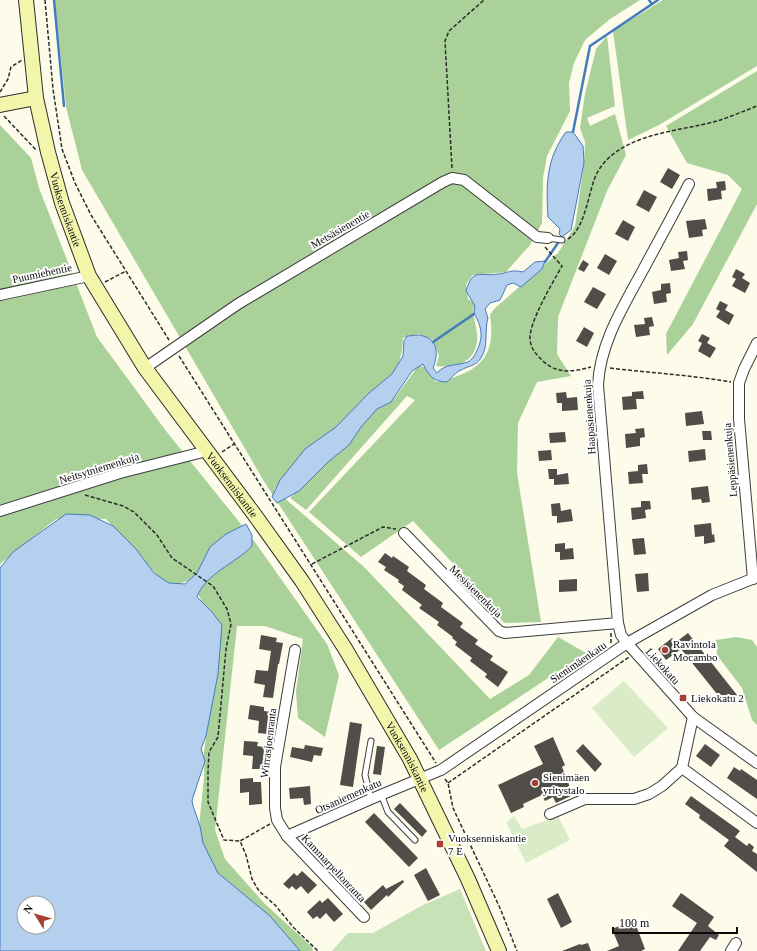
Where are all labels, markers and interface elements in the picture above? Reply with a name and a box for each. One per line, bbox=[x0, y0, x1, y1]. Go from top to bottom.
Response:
street label: Vuoksenniskantie bbox=[48, 171, 84, 249]
street label: Metsäsienentie bbox=[308, 207, 372, 251]
street label: Puumiehentie bbox=[11, 261, 73, 285]
street label: Haapasienenkuja bbox=[580, 379, 598, 455]
street label: Leppäsienenkuja bbox=[721, 422, 739, 498]
street label: Neitsytniemenkuja bbox=[58, 450, 141, 486]
street label: Vuoksenniskantie bbox=[204, 450, 260, 520]
street label: Mesisienenkuja bbox=[447, 562, 505, 620]
street label: Sienimäenkatu bbox=[548, 638, 609, 685]
place label: Ravintola Mocambo bbox=[673, 638, 718, 663]
street label: Liekokatu bbox=[644, 645, 683, 687]
marker: Ravintola Mocambo bbox=[660, 645, 670, 655]
place label: Liekokatu 2 bbox=[691, 692, 744, 704]
marker: Liekokatu 2 bbox=[678, 693, 688, 703]
street label: Wirrasjoenranta bbox=[258, 707, 278, 779]
street label: Vuoksenniskantie bbox=[383, 720, 431, 794]
place label: Sienimäen yritystalo bbox=[543, 771, 590, 796]
street label: Otsaniemenkatu bbox=[313, 776, 384, 816]
marker: Sienimäen yritystalo bbox=[530, 778, 540, 788]
street label: Kammarpellonranta bbox=[300, 832, 368, 904]
place label: Vuoksenniskantie 7 E bbox=[448, 832, 526, 857]
marker: Vuoksenniskantie 7 E bbox=[435, 839, 445, 849]
north arrow bbox=[16, 895, 56, 935]
text: N bbox=[21, 902, 35, 916]
scale bar bbox=[613, 909, 737, 935]
text: 100 m bbox=[619, 916, 650, 930]

